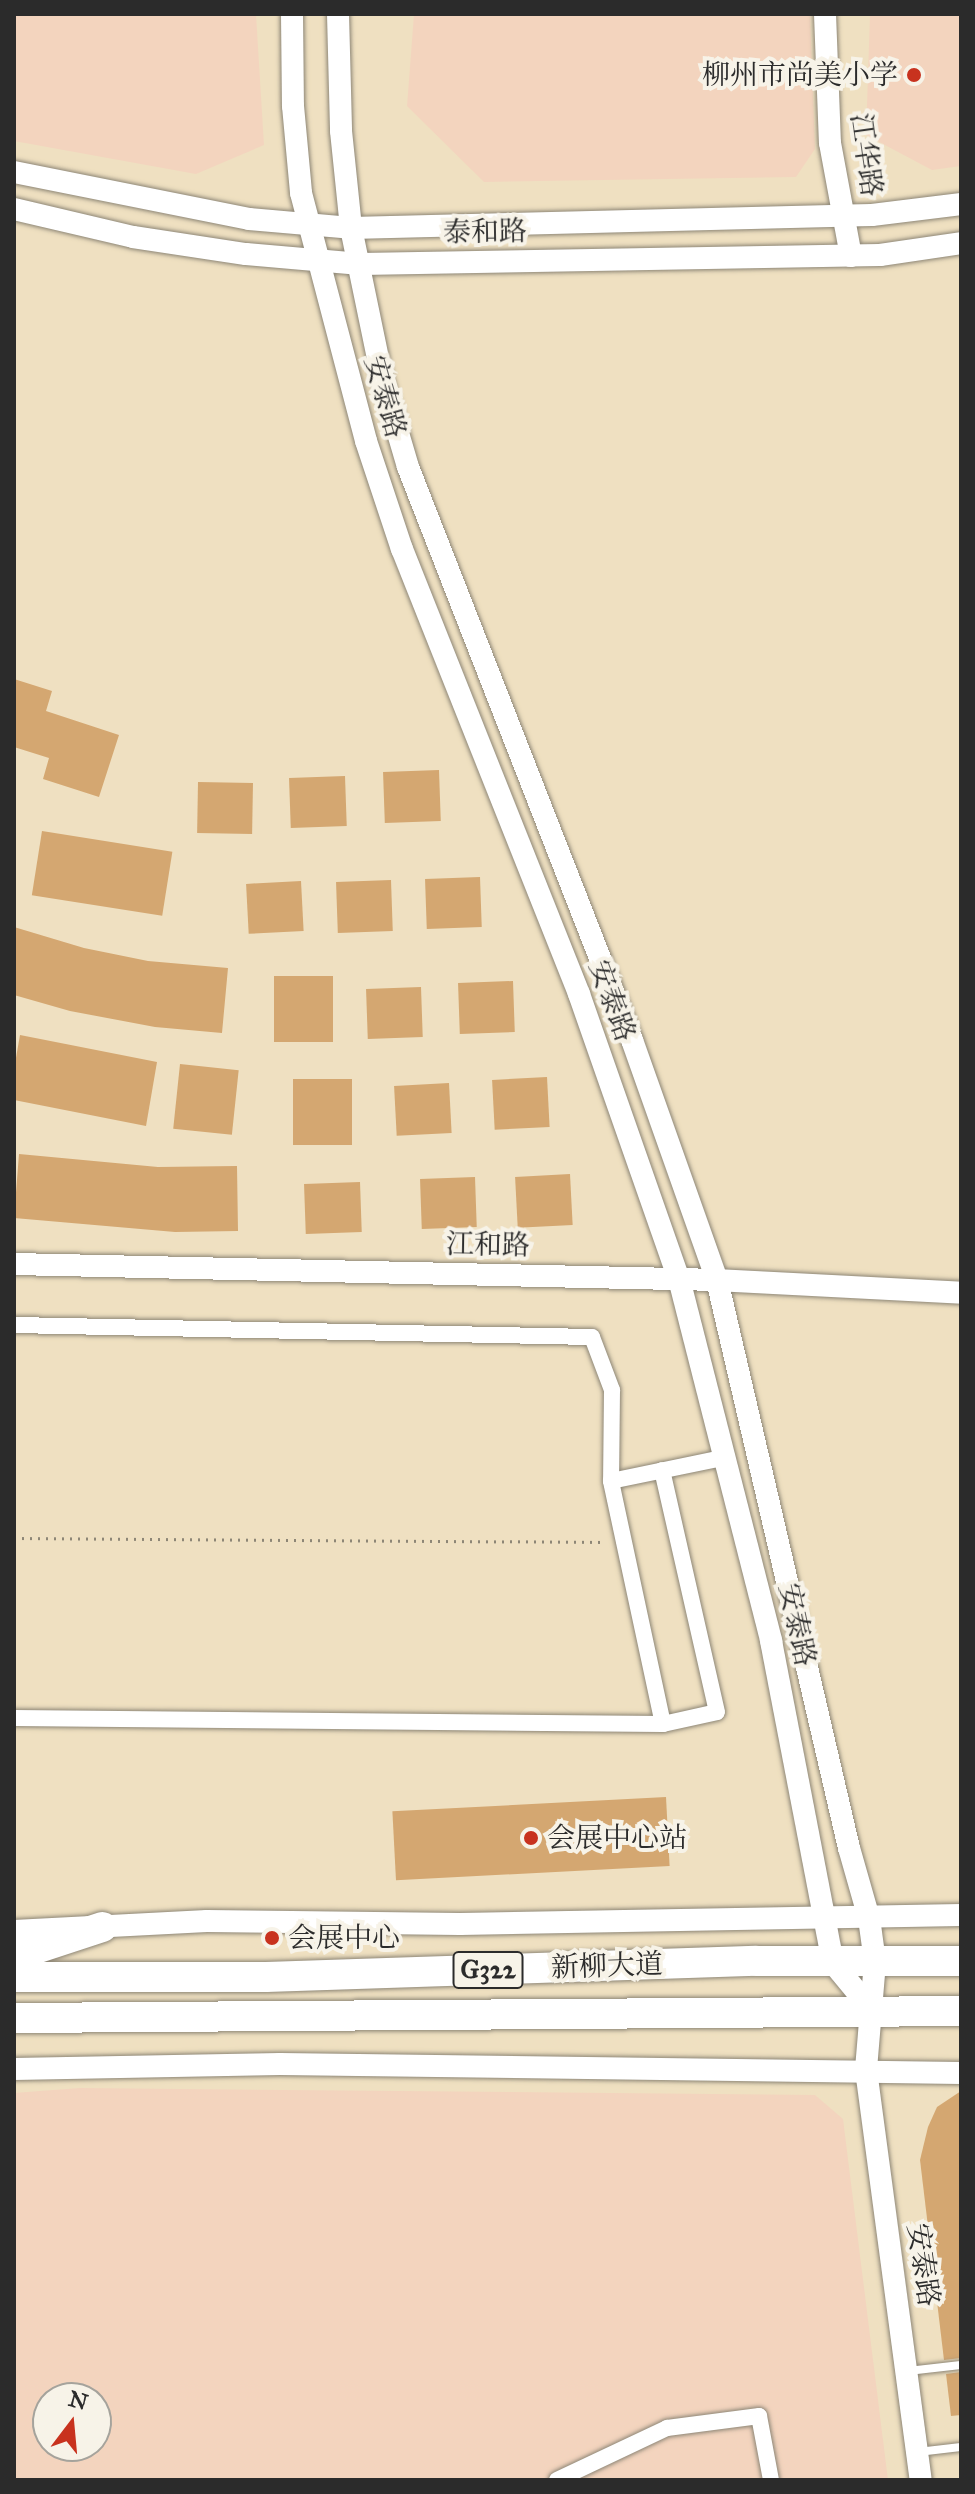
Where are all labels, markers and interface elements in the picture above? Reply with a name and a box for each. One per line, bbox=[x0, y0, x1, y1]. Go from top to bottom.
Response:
place label: 柳州市尚美小学 bbox=[702, 58, 898, 92]
marker: 柳州市尚美小学 bbox=[905, 66, 923, 84]
street label: 江华路 bbox=[844, 111, 888, 199]
street label: 泰和路 bbox=[443, 214, 527, 250]
street label: 安泰路 bbox=[357, 352, 413, 442]
street label: 安泰路 bbox=[582, 956, 642, 1046]
street label: 江和路 bbox=[446, 1227, 530, 1263]
street label: 安泰路 bbox=[772, 1580, 822, 1670]
place label: 会展中心站 bbox=[547, 1821, 687, 1855]
marker: 会展中心站 bbox=[522, 1829, 540, 1847]
place label: 会展中心 bbox=[288, 1921, 400, 1955]
marker: 会展中心 bbox=[263, 1929, 281, 1947]
street label: 新柳大道 bbox=[550, 1947, 664, 1985]
road number: G322 bbox=[452, 1948, 524, 1992]
street label: 安泰路 bbox=[901, 2221, 945, 2309]
north arrow bbox=[32, 2382, 112, 2462]
text: N bbox=[65, 2385, 91, 2416]

